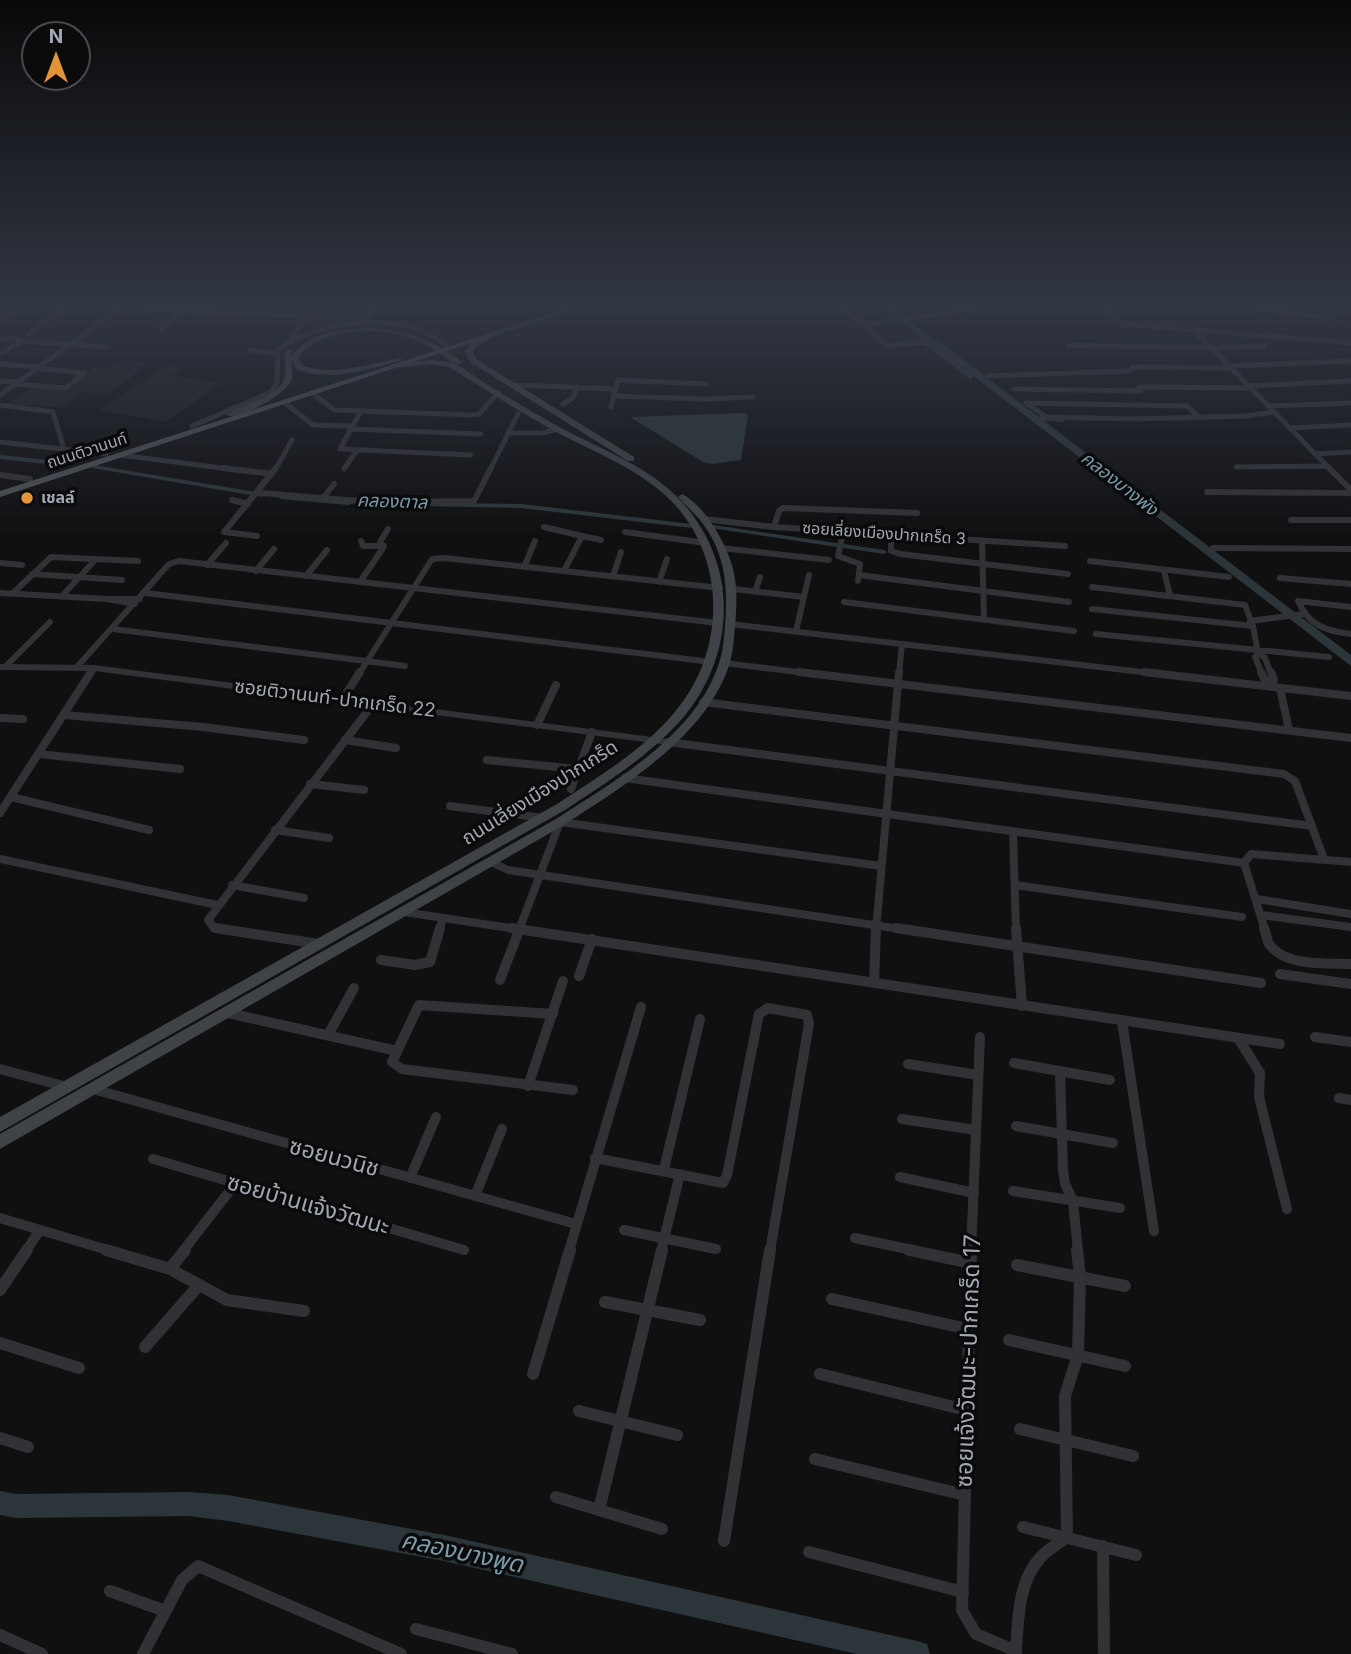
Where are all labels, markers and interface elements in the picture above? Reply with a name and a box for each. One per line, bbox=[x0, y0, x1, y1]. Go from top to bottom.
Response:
north arrow bbox=[21, 21, 91, 91]
text: N bbox=[49, 25, 63, 48]
street label: ถนนติวานนท์ bbox=[44, 429, 130, 473]
water label: คลองบางพัง bbox=[1076, 447, 1162, 521]
place label: เชลล์ bbox=[41, 488, 75, 508]
marker: เชลล์ bbox=[19, 490, 35, 506]
water label: คลองตาล bbox=[356, 490, 428, 514]
street label: ซอยเลี่ยงเมืองปากเกร็ด 3 bbox=[802, 519, 966, 549]
street label: ซอยติวานนท์-ปากเกร็ด 22 bbox=[233, 675, 437, 723]
street label: ถนนเลี่ยงเมืองปากเกร็ด bbox=[458, 736, 622, 850]
street label: ซอยนวนิช bbox=[286, 1133, 382, 1183]
street label: ซอยบ้านแจ้งวัฒนะ bbox=[223, 1169, 393, 1241]
street label: ซอยแจ้งวัฒนะ-ปากเกร็ด 17 bbox=[951, 1234, 987, 1488]
water label: คลองบางพูด bbox=[399, 1526, 525, 1580]

